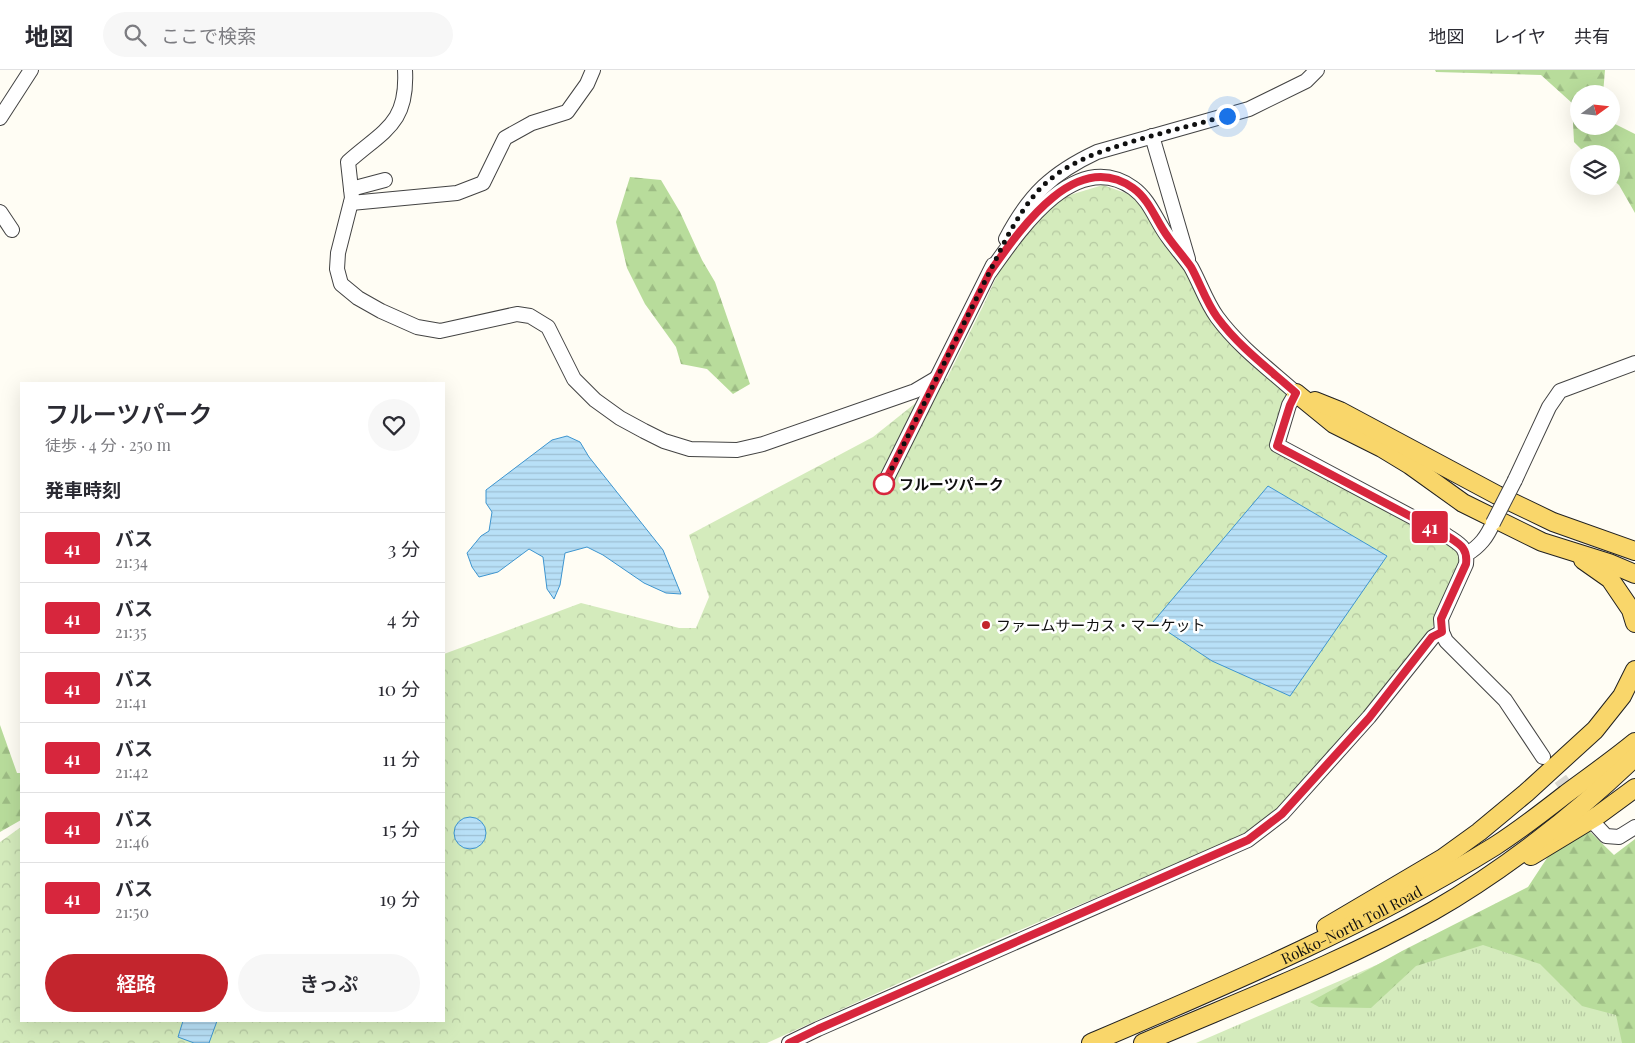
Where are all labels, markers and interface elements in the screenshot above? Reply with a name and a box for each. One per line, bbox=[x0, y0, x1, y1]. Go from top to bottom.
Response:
search box bbox=[103, 12, 453, 57]
text: 地図 bbox=[25, 19, 73, 51]
icon: search bbox=[121, 21, 149, 49]
text: ここで検索 bbox=[161, 22, 256, 48]
text: 地図 bbox=[1429, 24, 1465, 48]
text: レイヤ bbox=[1493, 24, 1546, 48]
text: 共有 bbox=[1574, 24, 1610, 48]
north arrow bbox=[1570, 85, 1620, 135]
map controls bbox=[1570, 85, 1620, 195]
your location bbox=[1215, 104, 1240, 129]
button: layers bbox=[1570, 145, 1620, 195]
text: フルーツパーク bbox=[45, 397, 213, 429]
button: heart bbox=[368, 399, 420, 451]
text: 徒歩 · 4 分 · 250 m bbox=[45, 434, 171, 455]
marker: フルーツパーク bbox=[873, 473, 895, 495]
place label: フルーツパーク bbox=[899, 474, 1004, 494]
text: 発車時刻 bbox=[45, 476, 121, 502]
line badge: 41 bbox=[1408, 511, 1452, 543]
text: 41 bbox=[1422, 515, 1438, 539]
text: バス bbox=[115, 525, 153, 551]
text: 3 分 bbox=[388, 535, 420, 561]
text: 41 bbox=[64, 536, 81, 560]
text: 21:34 bbox=[115, 551, 148, 572]
text: バス bbox=[115, 595, 153, 621]
text: 4 分 bbox=[387, 605, 420, 631]
text: 41 bbox=[64, 606, 81, 630]
place label: ファームサーカス・マーケット bbox=[996, 615, 1206, 635]
marker: ファームサーカス・マーケット bbox=[980, 619, 992, 631]
text: 21:35 bbox=[115, 621, 147, 642]
text: バス bbox=[115, 665, 153, 691]
text: 10 分 bbox=[378, 675, 420, 701]
text: 41 bbox=[64, 676, 81, 700]
text: 21:41 bbox=[115, 691, 147, 712]
text: バス bbox=[115, 735, 153, 761]
text: 11 分 bbox=[382, 745, 420, 771]
text: 41 bbox=[64, 746, 81, 770]
text: 21:42 bbox=[115, 761, 148, 782]
text: バス bbox=[115, 805, 153, 831]
text: 15 分 bbox=[382, 815, 420, 841]
text: 41 bbox=[64, 816, 81, 840]
text: 21:46 bbox=[115, 831, 149, 852]
text: バス bbox=[115, 875, 153, 901]
street label: Rokko-North Toll Road bbox=[1278, 881, 1426, 968]
text: 19 分 bbox=[380, 885, 420, 911]
text: 41 bbox=[64, 886, 81, 910]
text: 21:50 bbox=[115, 901, 149, 922]
button: 経路 bbox=[45, 954, 228, 1012]
button: きっぷ bbox=[238, 954, 420, 1012]

